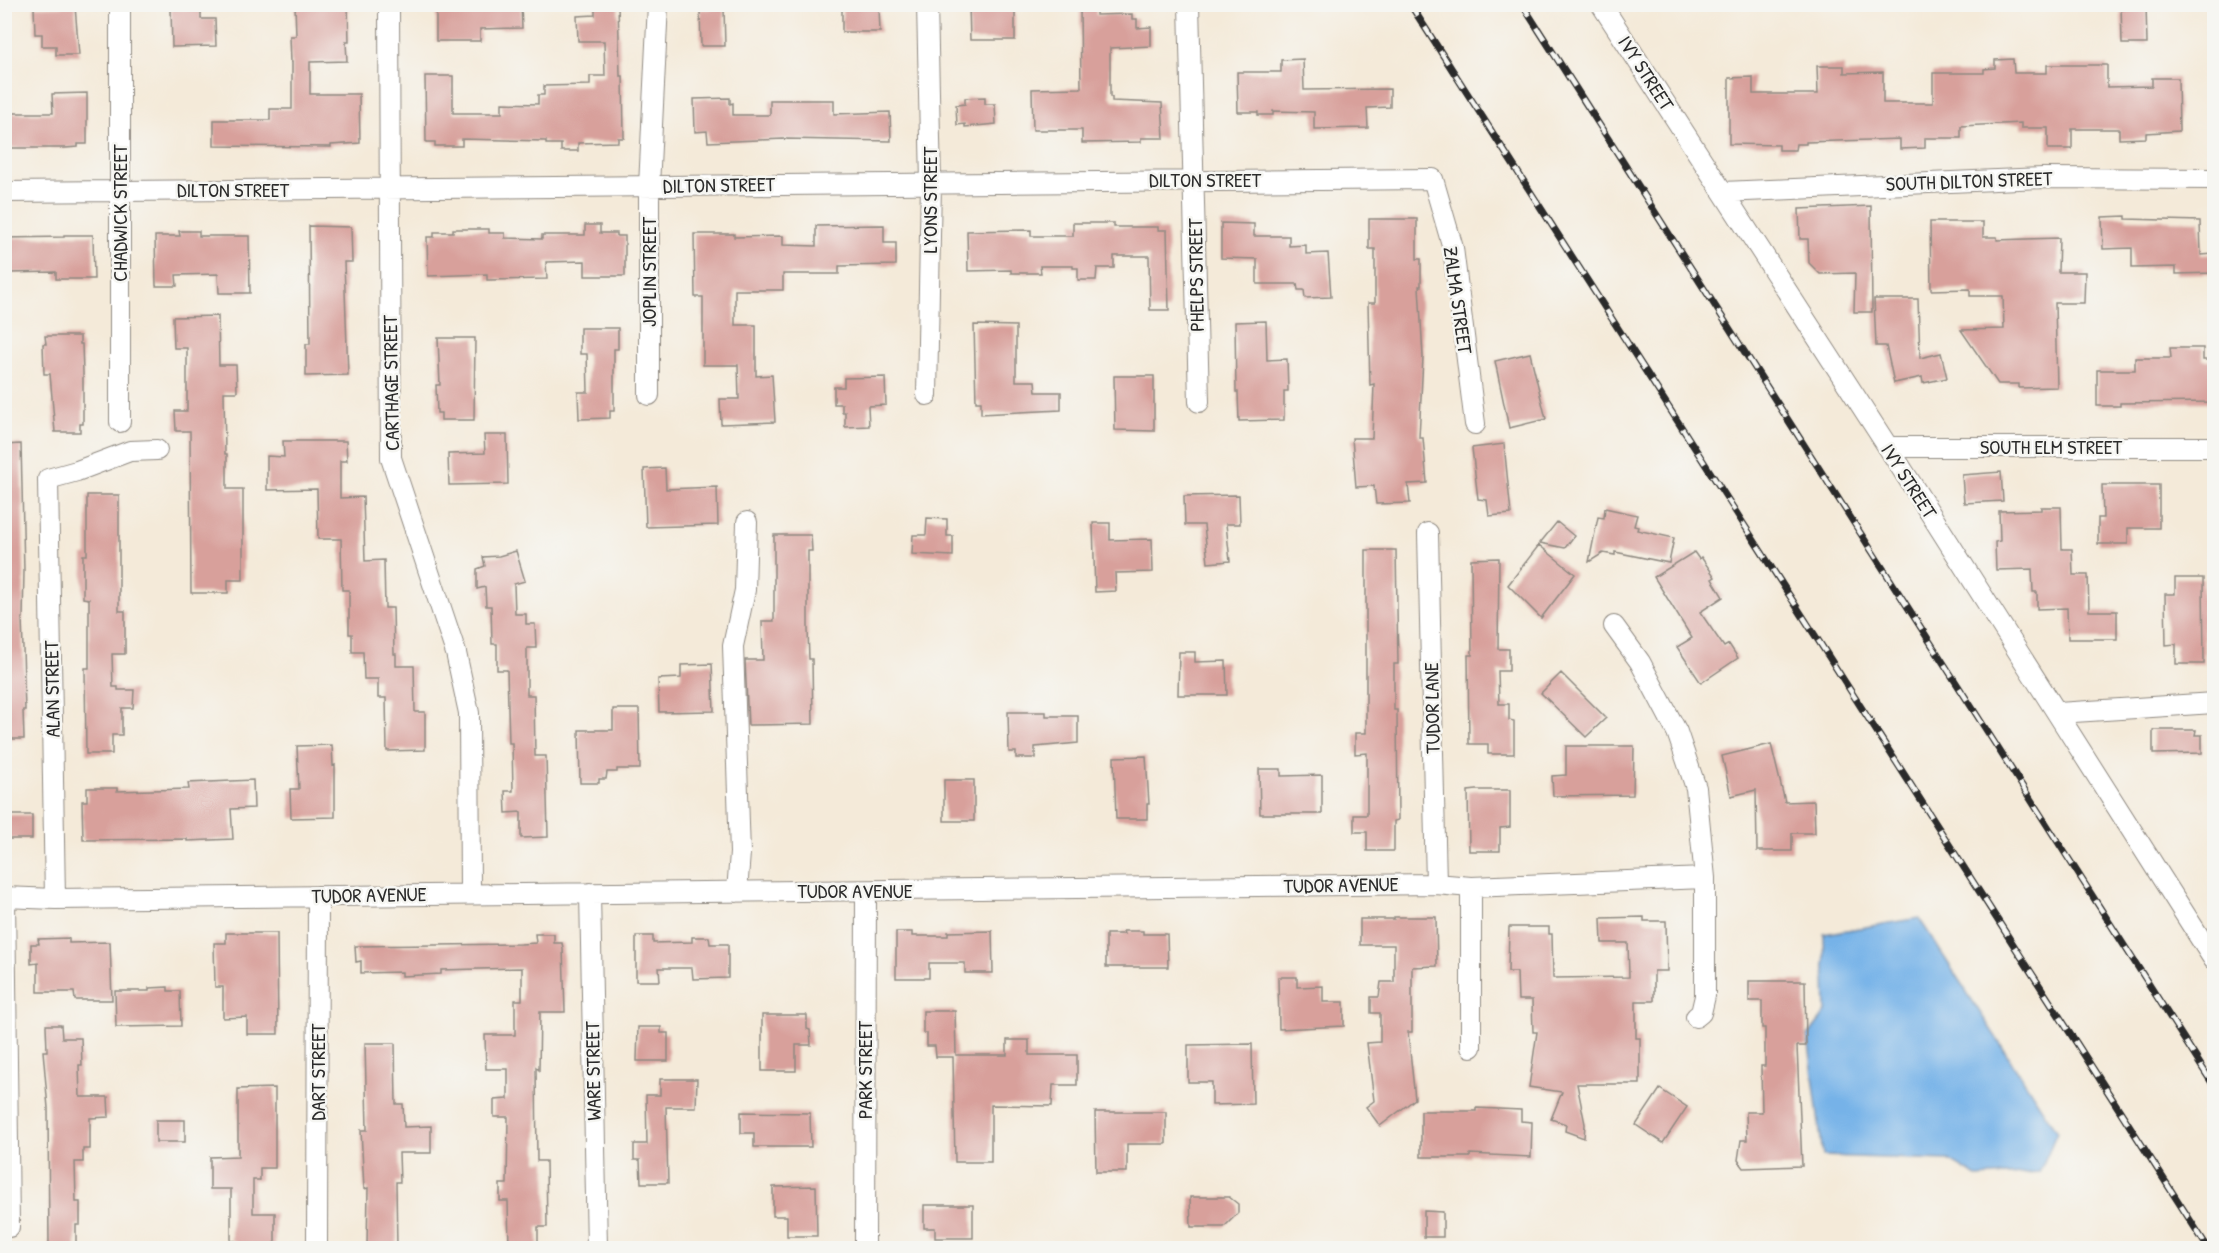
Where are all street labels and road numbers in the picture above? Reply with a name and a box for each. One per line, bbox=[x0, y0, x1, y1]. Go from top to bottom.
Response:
street label: IVY STREET bbox=[1612, 30, 1681, 116]
street label: CHADWICK STREET bbox=[106, 144, 133, 282]
street label: LYONS STREET bbox=[916, 146, 943, 253]
street label: SOUTH DILTON STREET bbox=[1885, 164, 2053, 197]
street label: DILTON STREET bbox=[1149, 166, 1262, 193]
street label: DILTON STREET bbox=[663, 170, 776, 199]
street label: DILTON STREET bbox=[177, 176, 290, 203]
street label: JOPLIN STREET bbox=[635, 216, 662, 327]
street label: PHELPS STREET bbox=[1181, 217, 1210, 332]
street label: ZALMA STREET bbox=[1438, 244, 1479, 356]
street label: CARTHAGE STREET bbox=[376, 314, 405, 451]
street label: SOUTH ELM STREET bbox=[1980, 433, 2123, 460]
street label: IVY STREET bbox=[1875, 438, 1944, 524]
street label: ALAN STREET bbox=[37, 640, 66, 738]
street label: TUDOR LANE bbox=[1417, 662, 1446, 754]
street label: TUDOR AVENUE bbox=[1283, 870, 1399, 899]
street label: TUDOR AVENUE bbox=[798, 877, 913, 904]
street label: TUDOR AVENUE bbox=[311, 880, 427, 909]
street label: PARK STREET bbox=[851, 1020, 878, 1119]
street label: WARE STREET bbox=[578, 1021, 607, 1121]
street label: DART STREET bbox=[304, 1023, 331, 1120]

